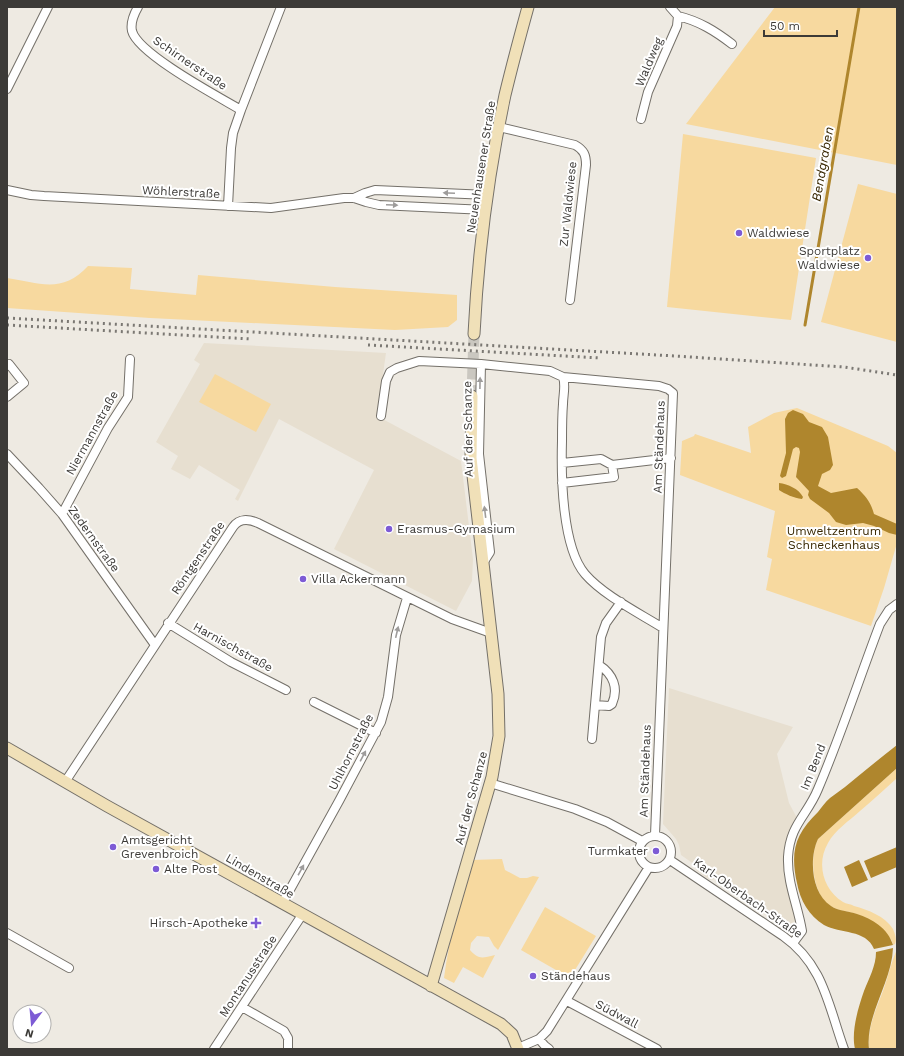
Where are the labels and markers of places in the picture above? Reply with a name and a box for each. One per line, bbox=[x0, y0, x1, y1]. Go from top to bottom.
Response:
place label: Waldwiese bbox=[747, 226, 810, 240]
marker: Waldwiese bbox=[734, 228, 744, 238]
place label: Sportplatz Waldwiese bbox=[798, 244, 860, 272]
marker: Sportplatz Waldwiese bbox=[863, 253, 873, 263]
place label: Erasmus-Gymasium bbox=[397, 522, 515, 536]
marker: Erasmus-Gymasium bbox=[384, 524, 394, 534]
place label: Villa Ackermann bbox=[311, 572, 405, 586]
marker: Villa Ackermann bbox=[298, 574, 308, 584]
place label: Amtsgericht Grevenbroich bbox=[121, 833, 199, 861]
marker: Amtsgericht Grevenbroich bbox=[108, 842, 118, 852]
place label: Turmkater bbox=[588, 844, 648, 858]
marker: Turmkater bbox=[651, 846, 661, 856]
place label: Alte Post bbox=[164, 862, 217, 876]
marker: Alte Post bbox=[151, 864, 161, 874]
place label: Hirsch-Apotheke bbox=[150, 916, 248, 930]
marker: Hirsch-Apotheke bbox=[251, 918, 261, 928]
place label: Ständehaus bbox=[541, 969, 610, 983]
marker: Ständehaus bbox=[528, 971, 538, 981]

